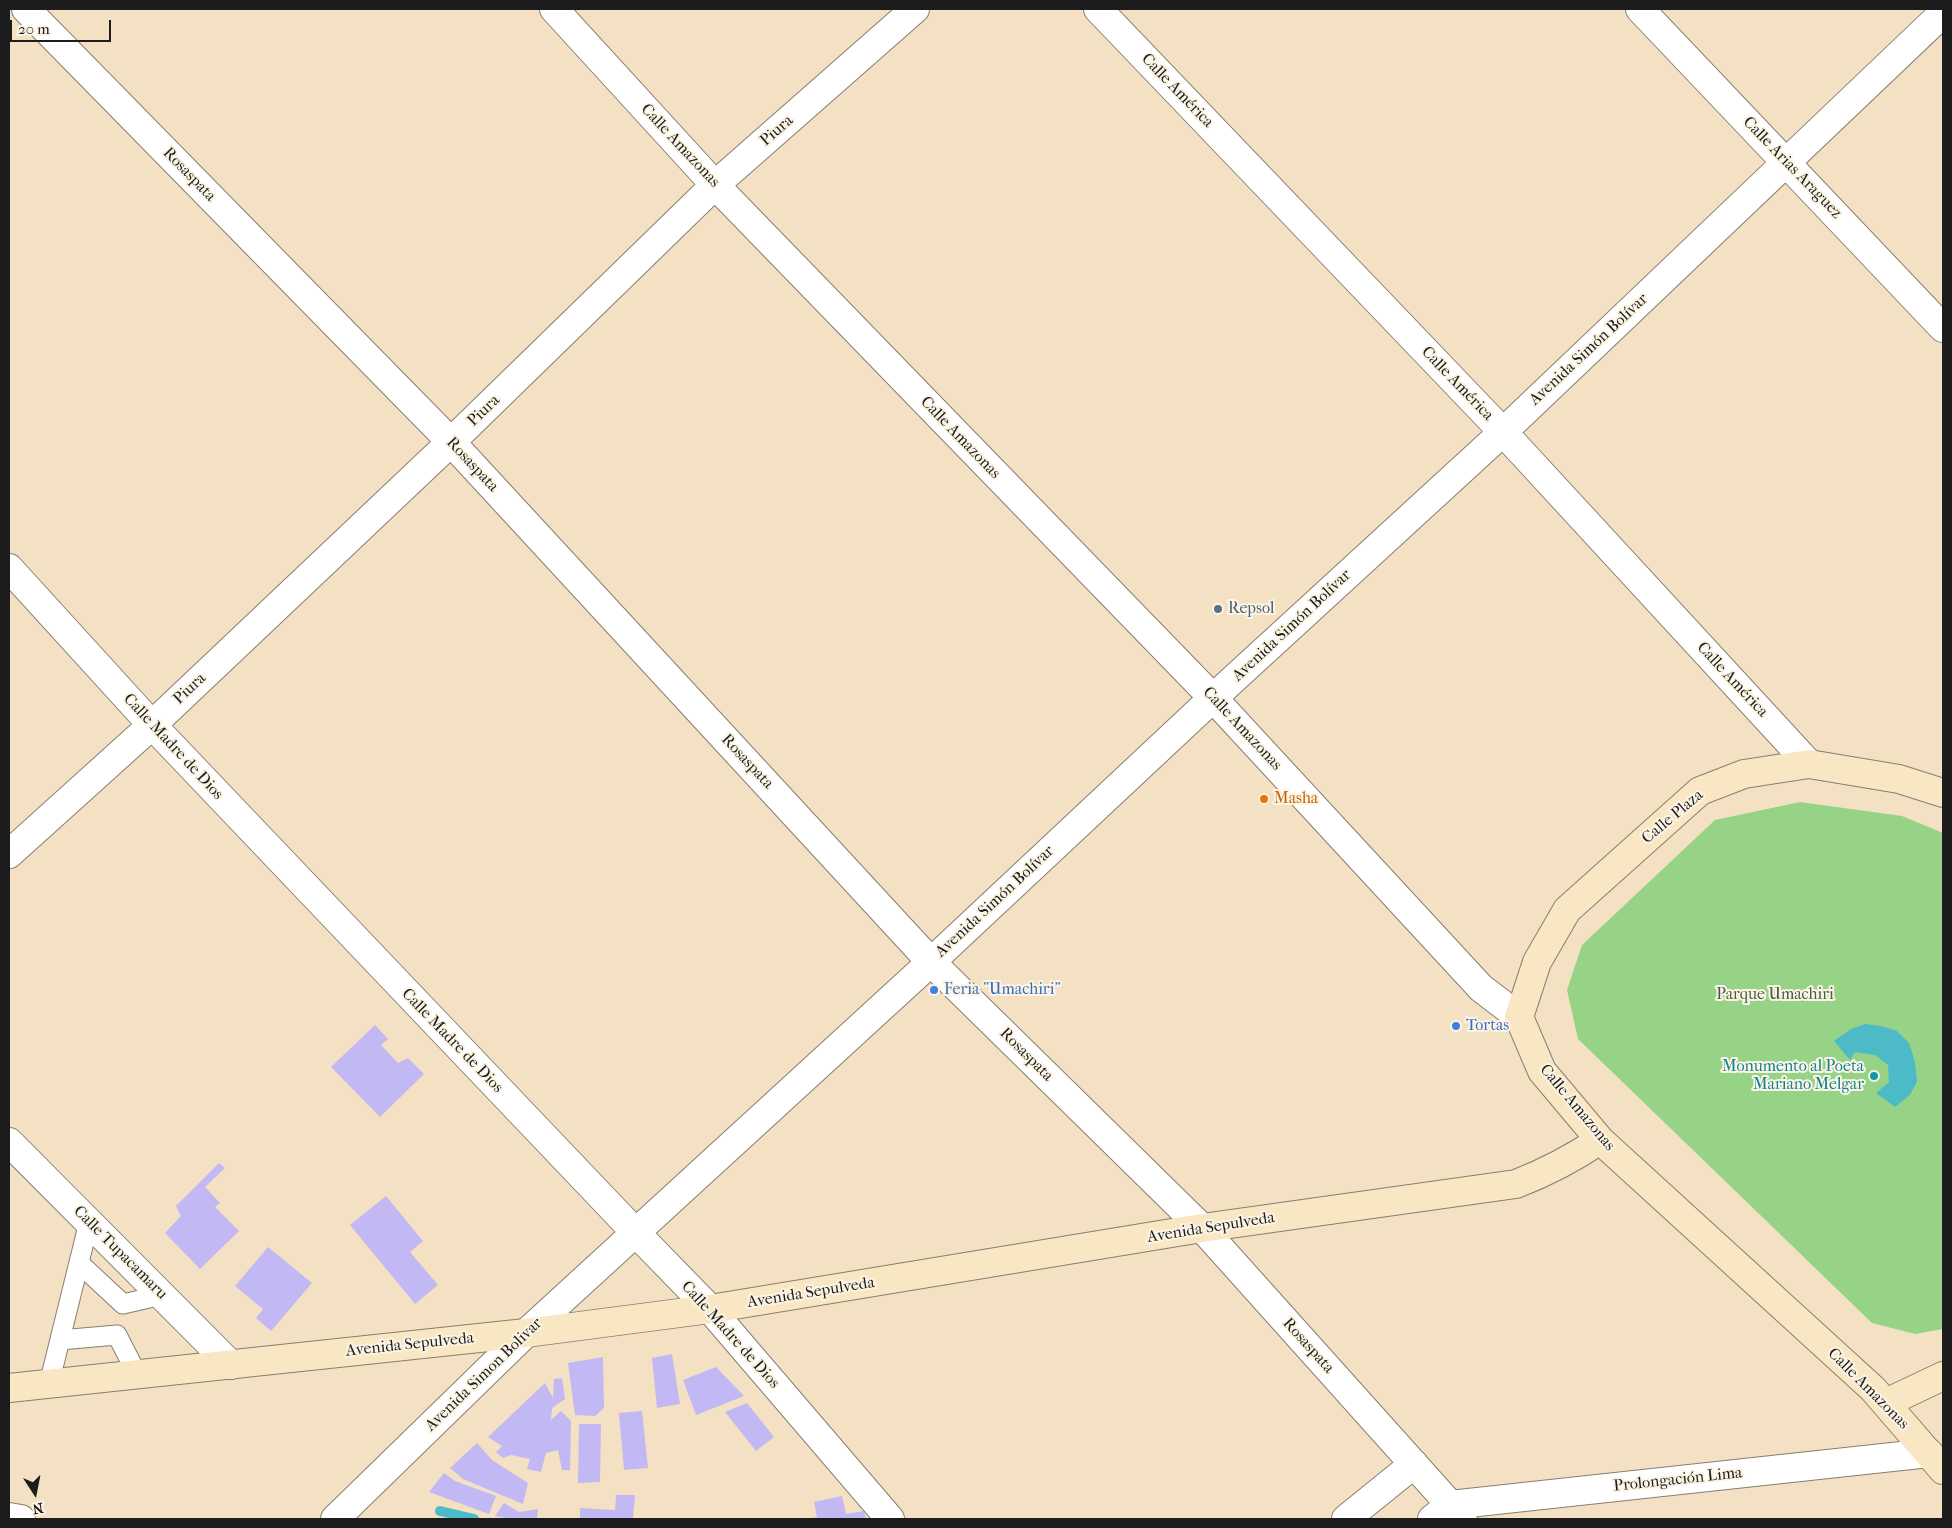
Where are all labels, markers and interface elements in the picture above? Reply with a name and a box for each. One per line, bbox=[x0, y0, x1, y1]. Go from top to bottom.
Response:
scale bar bbox=[12, 10, 114, 42]
text: 20 m bbox=[18, 20, 50, 38]
street label: Calle América bbox=[1137, 50, 1217, 132]
street label: Calle Amazonas bbox=[636, 100, 724, 192]
street label: Piura bbox=[757, 111, 797, 151]
street label: Calle Arias Araguez bbox=[1738, 113, 1846, 223]
street label: Rosaspata bbox=[159, 144, 219, 206]
street label: Avenida Simón Bolívar bbox=[1526, 290, 1652, 410]
street label: Calle América bbox=[1417, 343, 1497, 425]
street label: Piura bbox=[464, 391, 504, 431]
street label: Calle Amazonas bbox=[916, 393, 1004, 483]
street label: Rosaspata bbox=[442, 434, 502, 496]
street label: Avenida Simón Bolívar bbox=[1229, 566, 1355, 686]
place label: Repsol bbox=[1228, 599, 1274, 619]
marker: Repsol bbox=[1212, 603, 1224, 615]
street label: Calle América bbox=[1692, 638, 1772, 722]
street label: Piura bbox=[170, 669, 210, 709]
street label: Calle Amazonas bbox=[1198, 683, 1286, 775]
street label: Calle Madre de Dios bbox=[119, 690, 227, 804]
street label: Rosaspata bbox=[717, 731, 777, 793]
street label: Calle Plaza bbox=[1638, 786, 1708, 848]
place label: Masha bbox=[1274, 789, 1318, 809]
marker: Masha bbox=[1258, 793, 1270, 805]
street label: Avenida Simón Bolívar bbox=[932, 842, 1058, 962]
place label: Feria "Umachiri" bbox=[944, 980, 1061, 1000]
marker: Feria "Umachiri" bbox=[928, 984, 940, 996]
street label: Calle Madre de Dios bbox=[397, 985, 507, 1097]
park label: Parque Umachiri bbox=[1716, 985, 1834, 1005]
place label: Tortas bbox=[1466, 1016, 1509, 1036]
marker: Tortas bbox=[1450, 1020, 1462, 1032]
street label: Rosaspata bbox=[995, 1024, 1057, 1086]
place label: Monumento al Poeta Mariano Melgar bbox=[1722, 1057, 1864, 1095]
street label: Calle Amazonas bbox=[1535, 1061, 1619, 1155]
marker: Monumento al Poeta Mariano Melgar bbox=[1868, 1070, 1880, 1082]
street label: Calle Tupacamaru bbox=[69, 1202, 171, 1304]
street label: Avenida Sepulveda bbox=[1146, 1208, 1276, 1248]
street label: Avenida Sepulveda bbox=[746, 1273, 876, 1313]
street label: Calle Madre de Dios bbox=[677, 1277, 783, 1393]
street label: Avenida Simon Bolivar bbox=[421, 1314, 547, 1436]
street label: Rosaspata bbox=[1278, 1314, 1338, 1378]
street label: Avenida Sepulveda bbox=[345, 1329, 475, 1361]
street label: Calle Amazonas bbox=[1823, 1344, 1913, 1434]
street label: Prolongación Lima bbox=[1613, 1464, 1743, 1496]
north arrow bbox=[10, 1468, 60, 1518]
text: N bbox=[31, 1499, 45, 1518]

